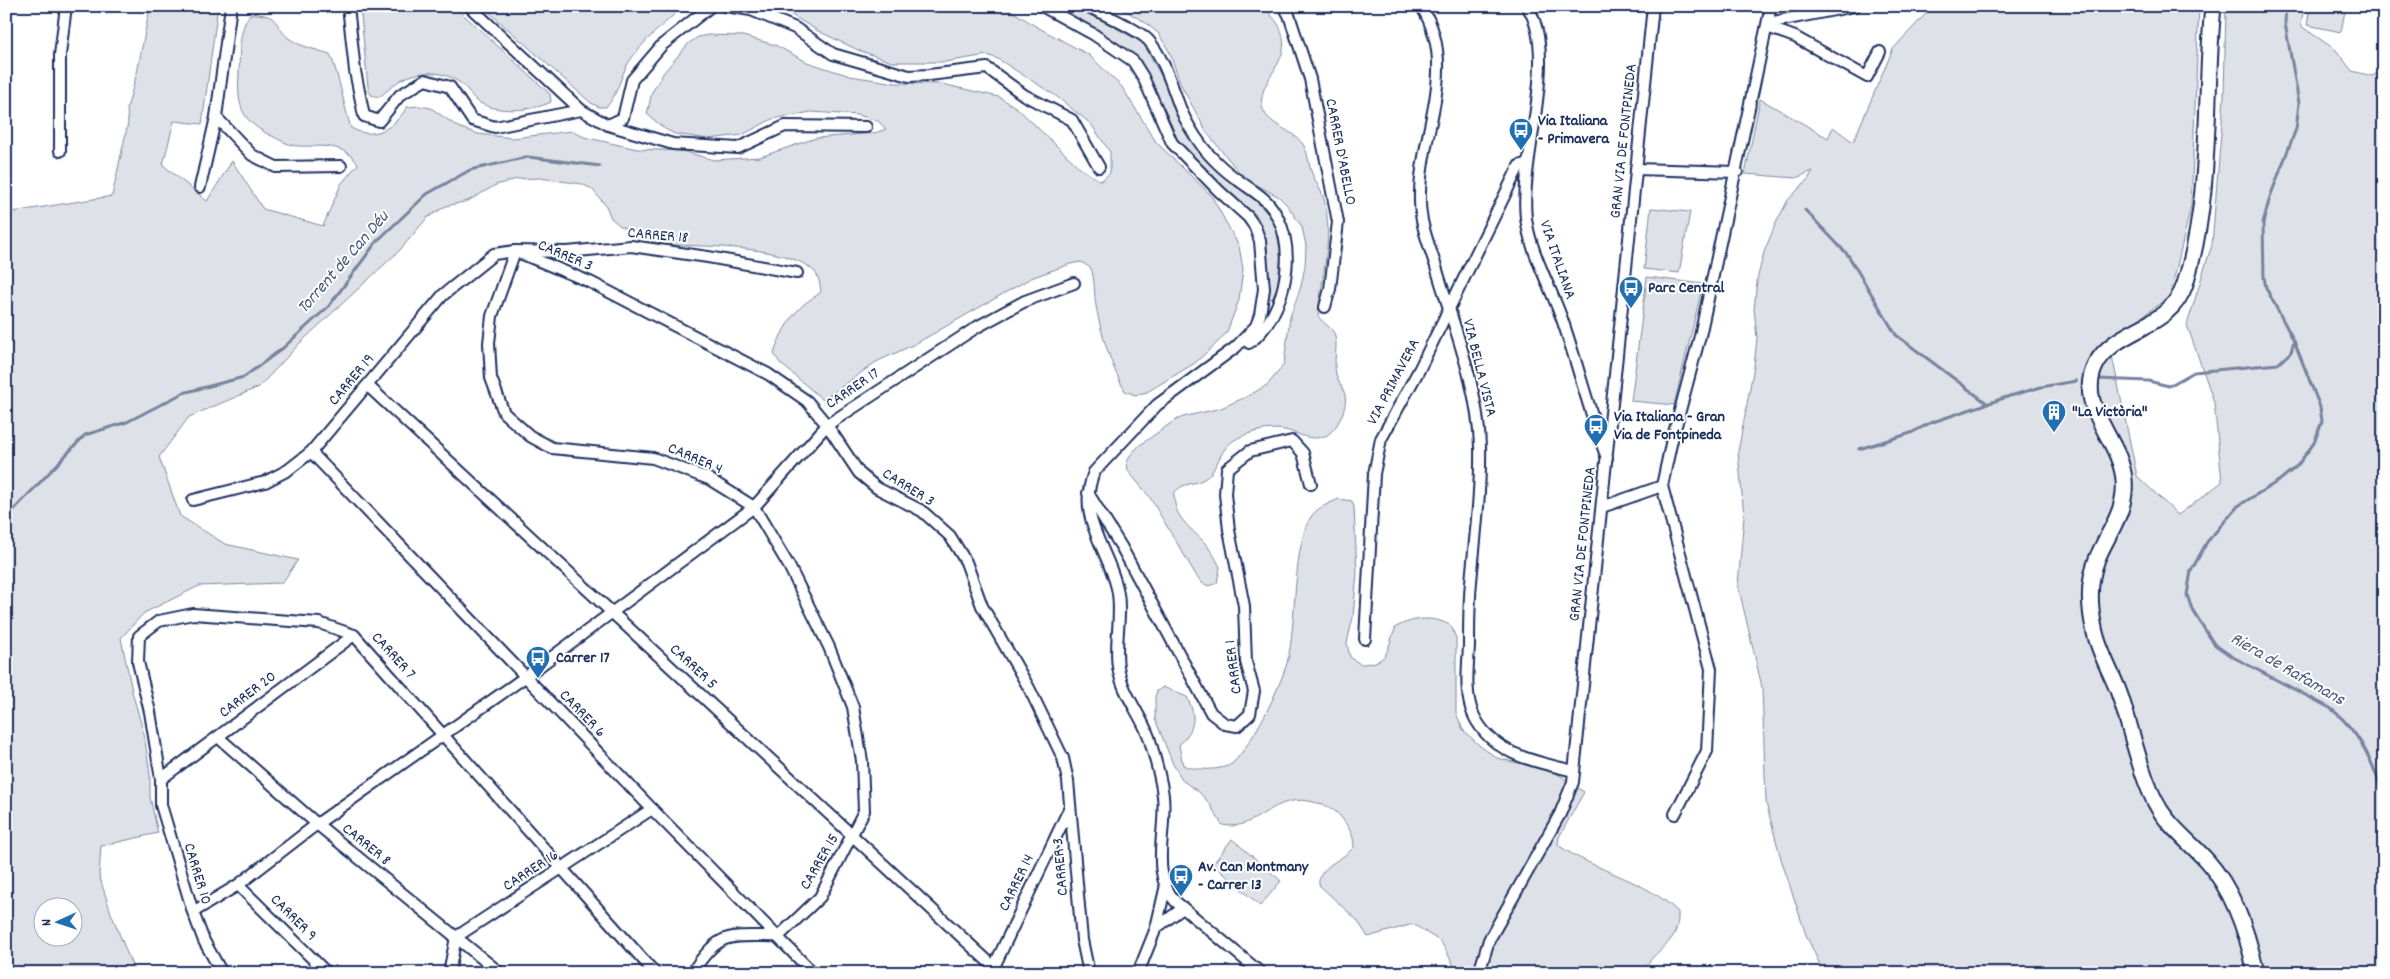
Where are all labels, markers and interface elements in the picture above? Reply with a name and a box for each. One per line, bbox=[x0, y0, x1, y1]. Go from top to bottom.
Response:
street label: GRAN VIA DE FONTPINEDA bbox=[1604, 62, 1644, 219]
street label: CARRER D'ABELLO bbox=[1318, 97, 1362, 207]
place label: Via Italiana - Primavera bbox=[1538, 110, 1610, 151]
bus stop icon: Via Italiana - Primavera bbox=[1508, 117, 1534, 151]
water label: Torrent de Can Déu bbox=[292, 205, 397, 320]
street label: VIA ITALIANA bbox=[1533, 217, 1581, 303]
street label: CARRER 18 bbox=[627, 222, 689, 250]
street label: CARRER 3 bbox=[534, 234, 596, 278]
bus stop icon: Parc Central bbox=[1618, 275, 1644, 309]
place label: Parc Central bbox=[1648, 277, 1724, 300]
street label: VIA BELLA VISTA bbox=[1456, 317, 1502, 420]
street label: VIA PRIMAVERA bbox=[1362, 335, 1426, 429]
street label: CARRER 19 bbox=[323, 349, 381, 411]
street label: CARRER 17 bbox=[821, 363, 885, 415]
building icon: "La Victòria" bbox=[2041, 399, 2067, 433]
place label: "La Victòria" bbox=[2072, 401, 2148, 424]
place label: Via Italiana - Gran Via de Fontpineda bbox=[1614, 406, 1725, 447]
bus stop icon: Via Italiana - Gran Via de Fontpineda bbox=[1583, 413, 1609, 447]
street label: CARRER 4 bbox=[664, 437, 726, 481]
street label: CARRER 3 bbox=[877, 463, 939, 513]
street label: GRAN VIA DE FONTPINEDA bbox=[1563, 465, 1603, 622]
street label: CARRER 7 bbox=[365, 627, 421, 685]
water label: Riera de Rafamans bbox=[2225, 627, 2349, 713]
street label: CARRER 5 bbox=[664, 639, 722, 695]
street label: CARRER 1 bbox=[1219, 639, 1249, 695]
bus stop icon: Carrer 17 bbox=[525, 645, 551, 679]
place label: Carrer 17 bbox=[556, 647, 610, 670]
street label: CARRER 20 bbox=[214, 666, 282, 724]
street label: CARRER 6 bbox=[553, 685, 611, 743]
street label: CARRER 8 bbox=[336, 818, 396, 872]
street label: CARRER 15 bbox=[795, 829, 845, 895]
street label: CARRER 3 bbox=[1047, 837, 1075, 897]
street label: CARRER 10 bbox=[177, 840, 217, 908]
street label: CARRER 16 bbox=[499, 844, 564, 898]
street label: CARRER 14 bbox=[993, 851, 1041, 915]
place label: Av. Can Montmany - Carrer 13 bbox=[1198, 856, 1310, 897]
bus stop icon: Av. Can Montmany - Carrer 13 bbox=[1168, 863, 1194, 897]
street label: CARRER 9 bbox=[264, 889, 322, 947]
north arrow bbox=[32, 896, 82, 946]
text: N bbox=[37, 919, 57, 927]

